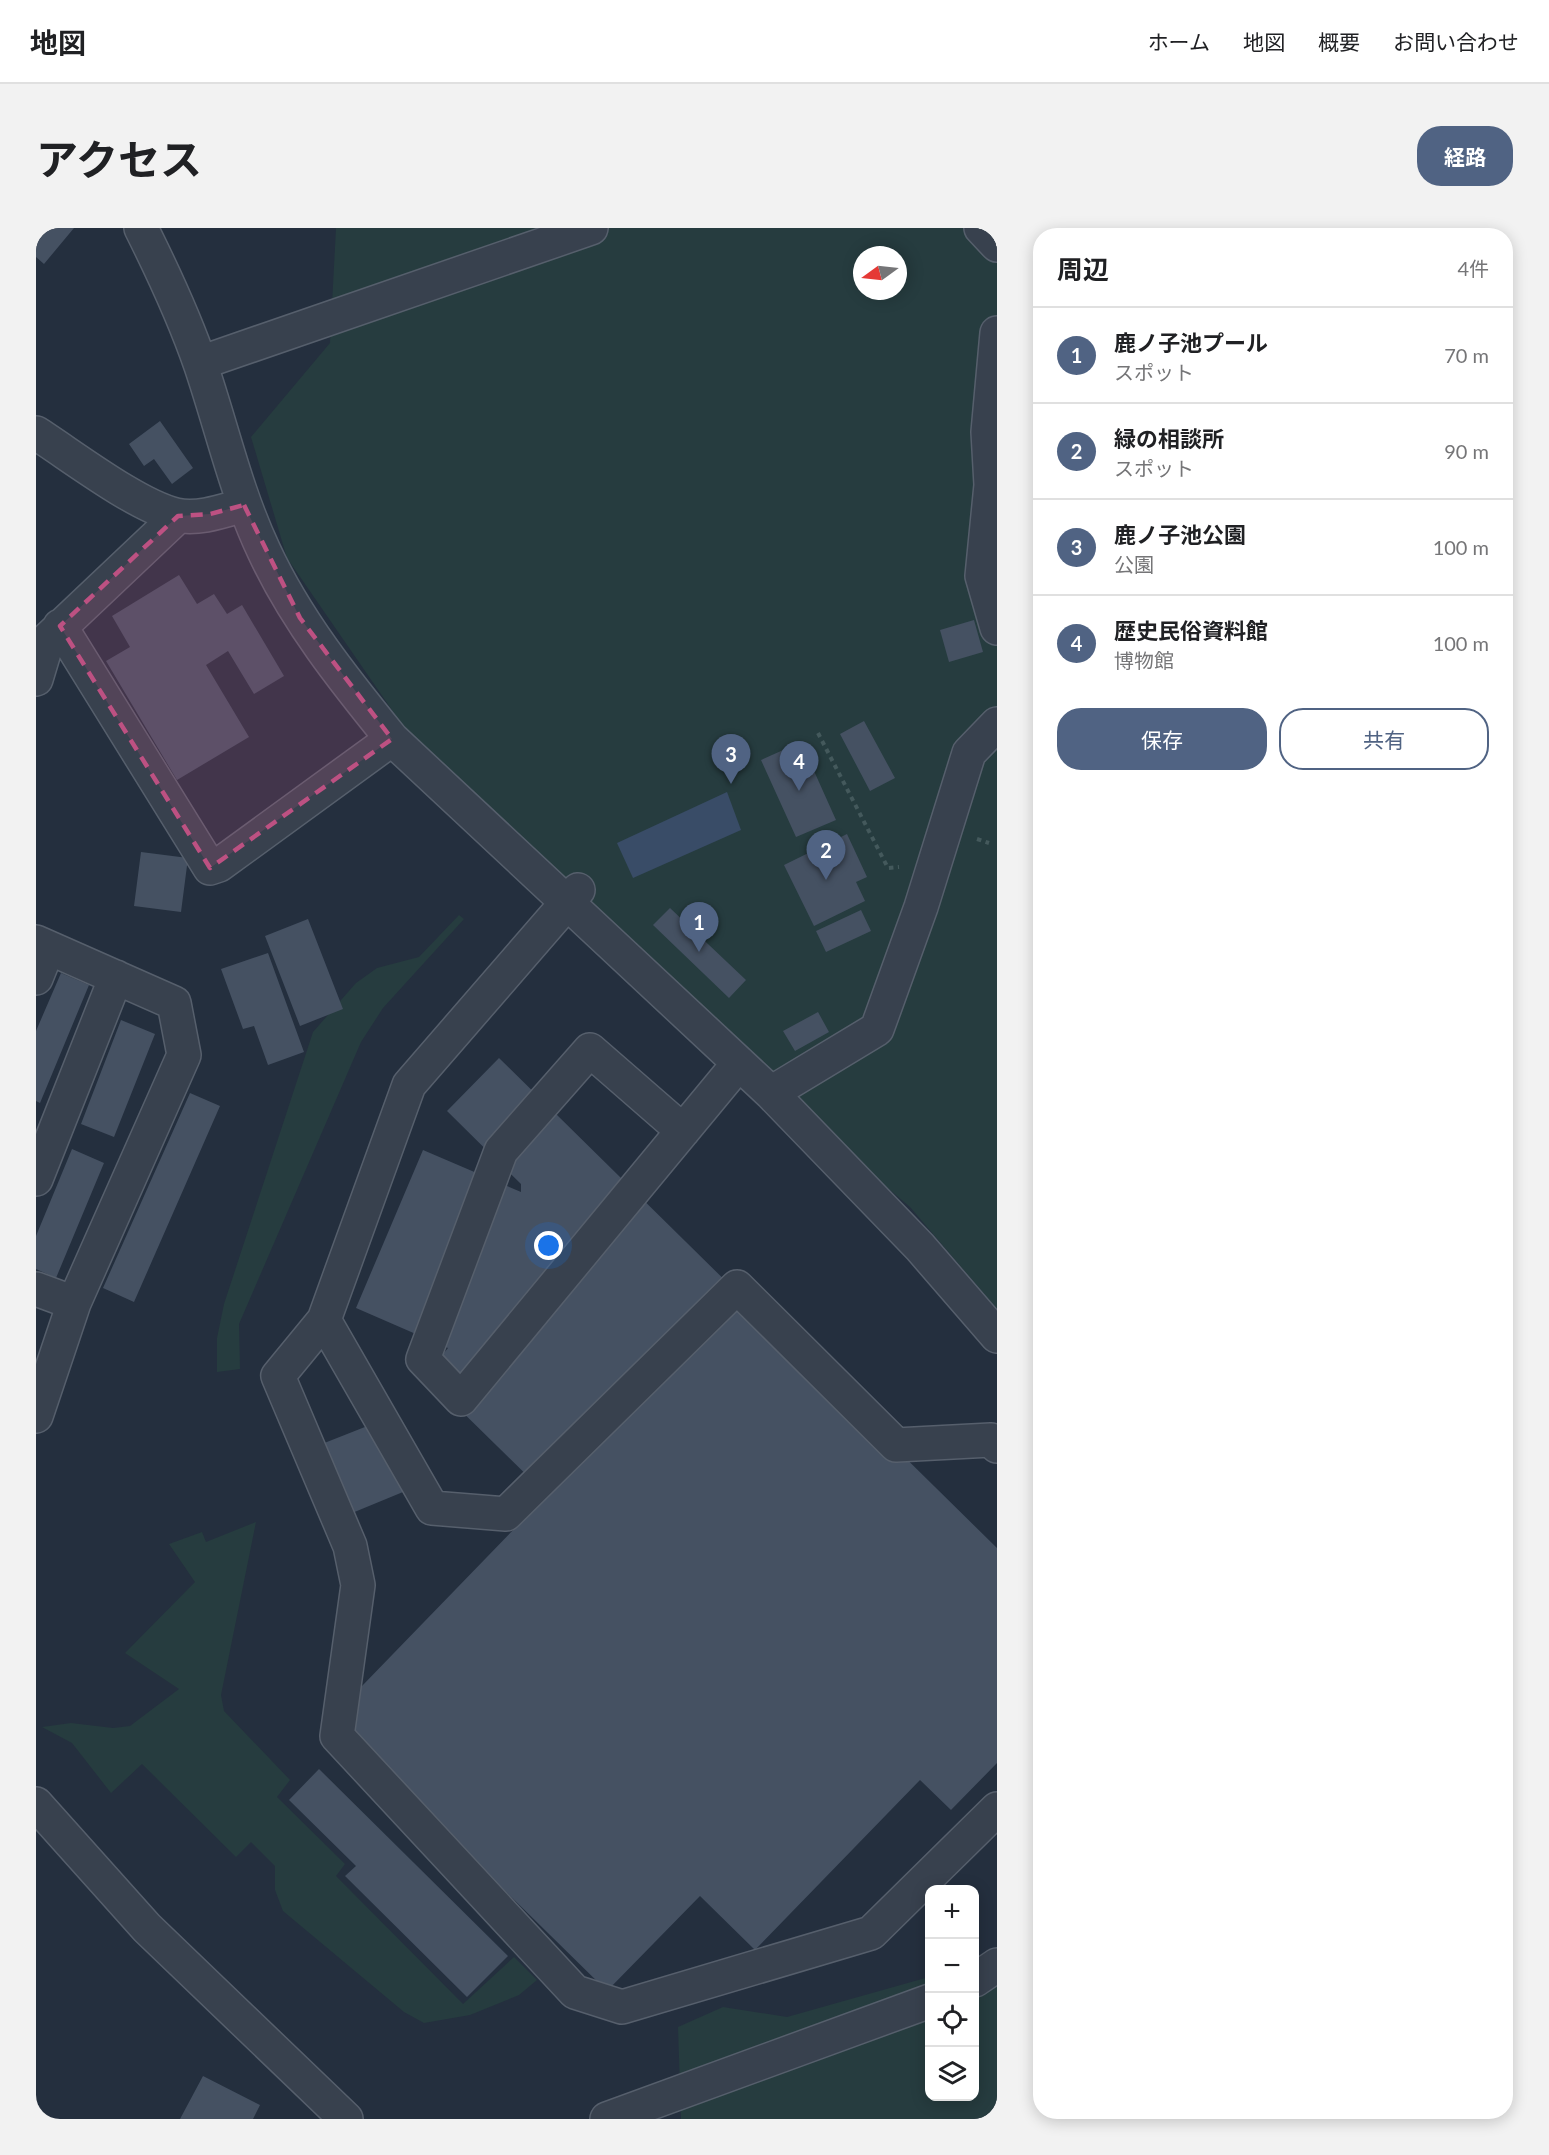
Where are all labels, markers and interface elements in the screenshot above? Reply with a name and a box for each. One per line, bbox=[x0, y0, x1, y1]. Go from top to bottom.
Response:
text: 地図 bbox=[30, 25, 86, 59]
text: ホーム bbox=[1148, 29, 1210, 54]
text: 地図 bbox=[1243, 29, 1285, 54]
text: 概要 bbox=[1318, 29, 1360, 54]
text: お問い合わせ bbox=[1393, 29, 1519, 54]
button: 経路 bbox=[1417, 126, 1513, 186]
text: アクセス bbox=[36, 134, 202, 184]
north arrow bbox=[853, 246, 907, 300]
text: 周辺 bbox=[1057, 253, 1109, 285]
text: 4件 bbox=[1457, 256, 1489, 280]
text: 鹿ノ子池プール bbox=[1114, 329, 1268, 356]
text: 1 bbox=[1071, 343, 1082, 367]
text: 70 m bbox=[1444, 343, 1489, 367]
text: スポット bbox=[1114, 360, 1194, 384]
text: 緑の相談所 bbox=[1114, 425, 1224, 452]
text: 2 bbox=[1071, 439, 1082, 463]
text: 90 m bbox=[1444, 439, 1489, 463]
text: スポット bbox=[1114, 456, 1194, 480]
text: 鹿ノ子池公園 bbox=[1114, 521, 1246, 548]
text: 3 bbox=[1071, 535, 1082, 559]
text: 100 m bbox=[1433, 535, 1489, 559]
text: 公園 bbox=[1114, 552, 1154, 576]
text: 歴史民俗資料館 bbox=[1114, 617, 1268, 644]
text: 4 bbox=[1071, 631, 1082, 655]
text: 100 m bbox=[1433, 631, 1489, 655]
text: 博物館 bbox=[1114, 648, 1174, 672]
button: 保存 bbox=[1057, 708, 1267, 770]
button: 共有 bbox=[1279, 708, 1489, 770]
pin: 3 bbox=[712, 734, 750, 784]
pin: 4 bbox=[780, 742, 819, 791]
pin: 2 bbox=[806, 830, 846, 880]
pin: 1 bbox=[680, 902, 718, 952]
your location bbox=[534, 1231, 563, 1260]
map controls bbox=[925, 1885, 979, 2101]
button: + bbox=[925, 1885, 979, 1939]
button: − bbox=[925, 1939, 979, 1993]
button: locate bbox=[925, 1993, 979, 2047]
button: layers bbox=[925, 2047, 979, 2101]

